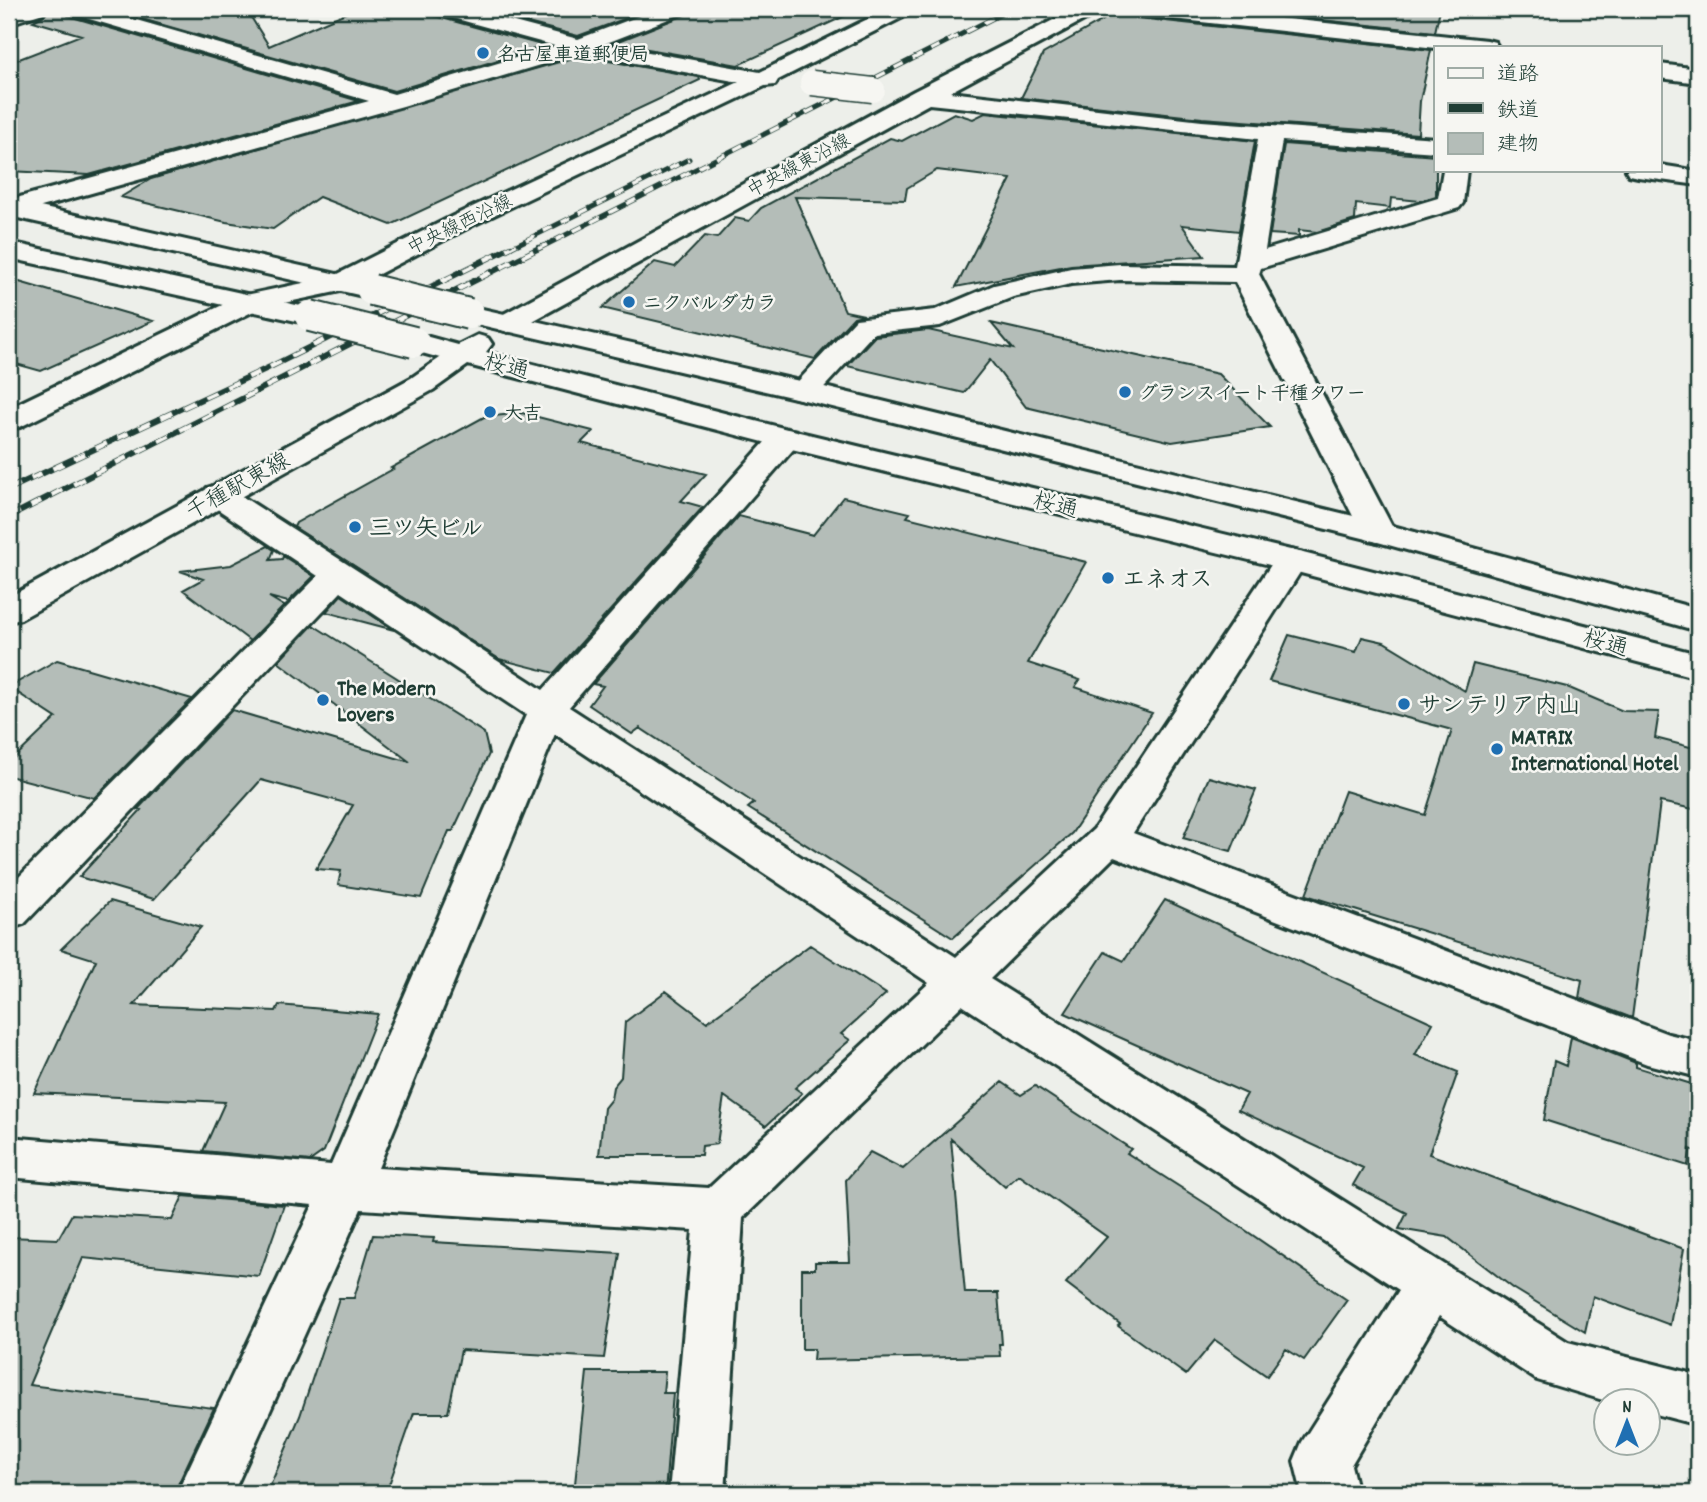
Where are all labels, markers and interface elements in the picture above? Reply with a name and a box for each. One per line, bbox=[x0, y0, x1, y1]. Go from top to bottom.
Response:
place label: 名古屋車道郵便局 bbox=[497, 43, 649, 70]
marker: 名古屋車道郵便局 bbox=[475, 45, 491, 61]
legend bbox=[1434, 46, 1662, 172]
text: 道路 bbox=[1497, 61, 1539, 91]
text: 鉄道 bbox=[1497, 97, 1539, 127]
street label: 中央線東沿線 bbox=[743, 128, 856, 206]
text: 建物 bbox=[1497, 131, 1539, 161]
street label: 中央線西沿線 bbox=[403, 189, 518, 263]
place label: ニクバルダカラ bbox=[643, 292, 776, 319]
marker: ニクバルダカラ bbox=[621, 294, 637, 310]
street label: 桜通 bbox=[480, 347, 532, 390]
place label: グランスイート千種タワー bbox=[1139, 382, 1365, 409]
marker: グランスイート千種タワー bbox=[1117, 384, 1133, 400]
place label: 大吉 bbox=[504, 402, 542, 429]
marker: 大吉 bbox=[482, 404, 498, 420]
street label: 千種駅東線 bbox=[180, 446, 297, 530]
street label: 桜通 bbox=[1029, 486, 1081, 529]
place label: 三ツ矢ビル bbox=[369, 514, 484, 547]
marker: 三ツ矢ビル bbox=[347, 519, 363, 535]
place label: エネオス bbox=[1122, 565, 1213, 598]
marker: エネオス bbox=[1100, 570, 1116, 586]
street label: 桜通 bbox=[1579, 623, 1632, 667]
place label: The Modern Lovers bbox=[337, 674, 436, 733]
place label: サンテリア内山 bbox=[1418, 691, 1581, 724]
marker: The Modern Lovers bbox=[315, 692, 331, 708]
marker: サンテリア内山 bbox=[1396, 696, 1412, 712]
place label: MATRIX International Hotel bbox=[1511, 723, 1679, 782]
marker: MATRIX International Hotel bbox=[1489, 741, 1505, 757]
north arrow bbox=[1592, 1386, 1662, 1456]
text: N bbox=[1622, 1395, 1632, 1422]

